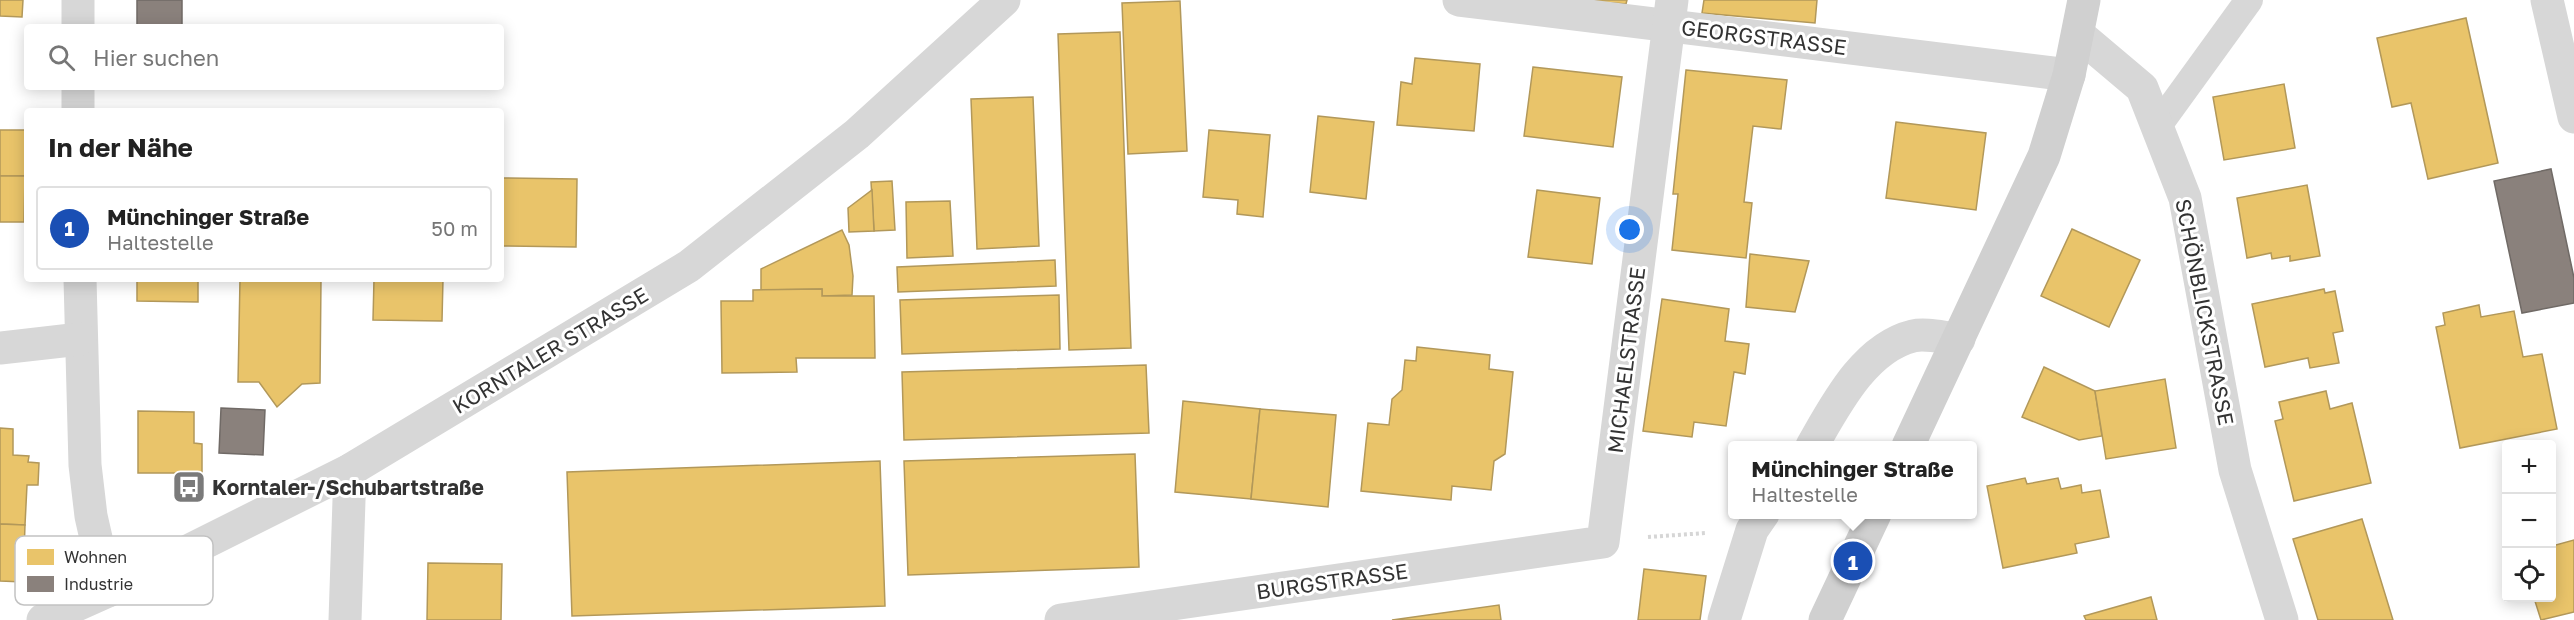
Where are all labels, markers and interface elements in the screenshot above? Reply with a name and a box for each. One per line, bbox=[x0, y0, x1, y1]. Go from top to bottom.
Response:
street label: GEORGSTRASSE bbox=[1680, 14, 1848, 60]
search box bbox=[24, 24, 504, 90]
icon: search bbox=[45, 41, 78, 74]
text: Hier suchen bbox=[93, 44, 219, 71]
text: In der Nähe bbox=[48, 132, 193, 163]
street label: SCHÖNBLICKSTRASSE bbox=[2170, 197, 2240, 427]
text: Münchinger Straße bbox=[107, 203, 309, 230]
your location bbox=[1615, 215, 1644, 244]
text: 1 bbox=[64, 216, 75, 240]
text: 50 m bbox=[431, 216, 478, 240]
text: Haltestelle bbox=[107, 230, 214, 254]
street label: MICHAELSTRASSE bbox=[1602, 265, 1650, 455]
street label: KORNTALER STRASSE bbox=[447, 281, 653, 419]
map controls bbox=[2502, 440, 2556, 602]
button: + bbox=[2502, 440, 2556, 494]
popup bbox=[1728, 441, 1977, 519]
text: Münchinger Straße bbox=[1751, 455, 1954, 482]
bus stop icon: Korntaler-/Schubartstraße bbox=[171, 469, 207, 505]
place label: Korntaler-/Schubartstraße bbox=[212, 474, 484, 500]
text: Haltestelle bbox=[1751, 482, 1858, 506]
button: − bbox=[2502, 494, 2556, 548]
legend bbox=[15, 536, 213, 605]
pin: 1 bbox=[1834, 538, 1872, 584]
text: Wohnen bbox=[64, 547, 127, 567]
button: locate bbox=[2502, 548, 2556, 602]
street label: BURGSTRASSE bbox=[1255, 558, 1409, 604]
text: Industrie bbox=[64, 574, 133, 594]

